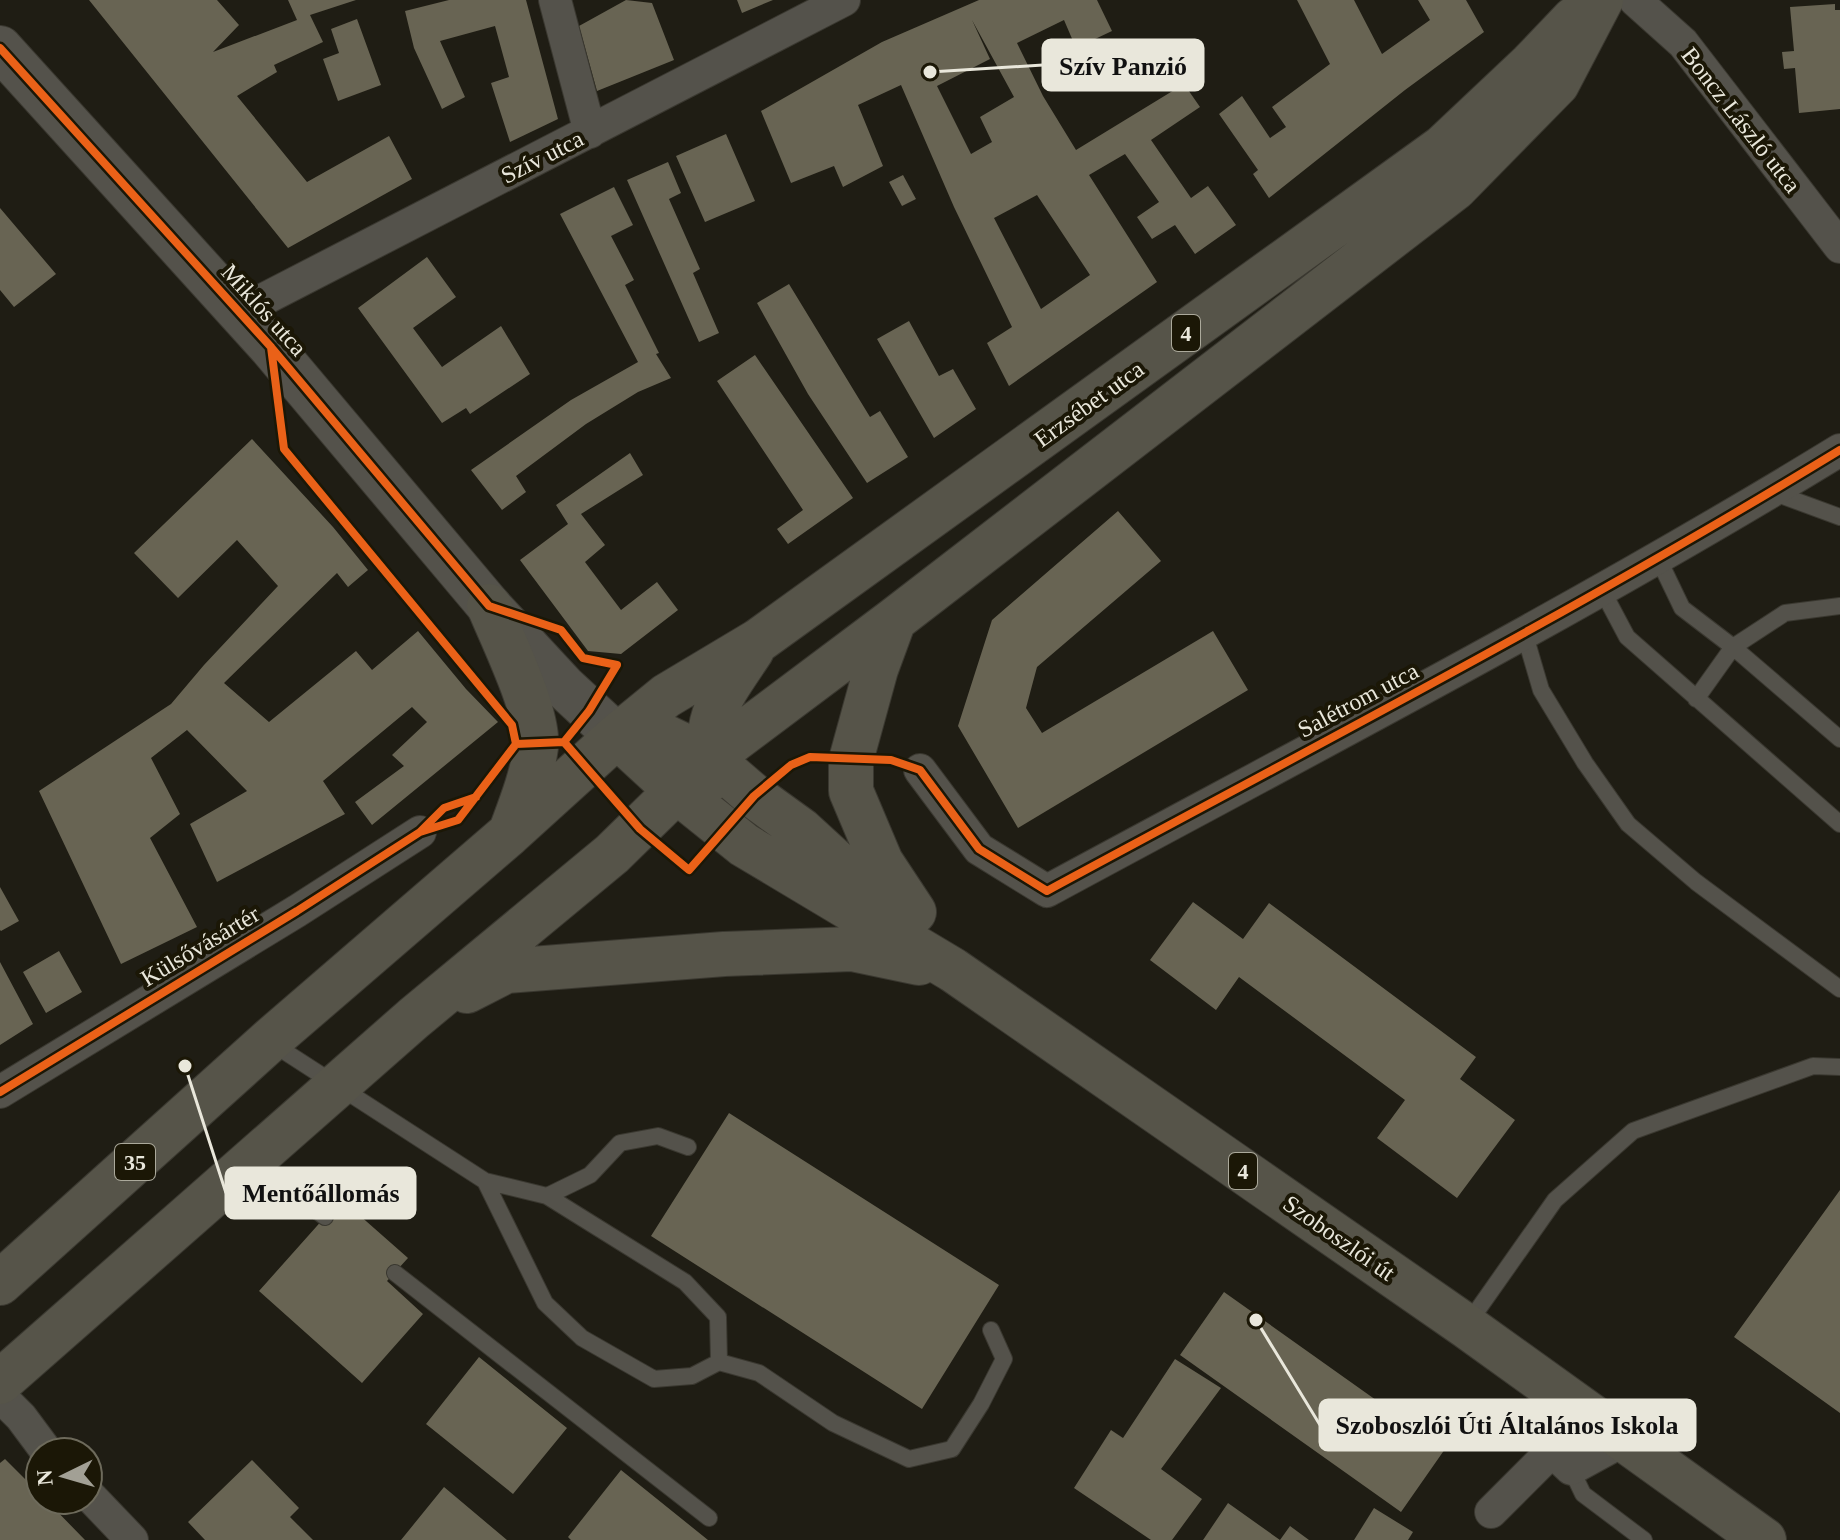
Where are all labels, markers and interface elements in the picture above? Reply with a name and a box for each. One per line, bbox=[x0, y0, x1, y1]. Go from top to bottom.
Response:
callout: Szív Panzió bbox=[1043, 40, 1203, 90]
street label: Boncz László utca bbox=[1676, 42, 1806, 198]
text: Szív Panzió bbox=[1059, 52, 1187, 81]
street label: Szív utca bbox=[497, 125, 588, 189]
street label: Miklós utca bbox=[216, 259, 312, 361]
road number: 4 bbox=[1172, 315, 1200, 351]
street label: Erzsébet utca bbox=[1029, 355, 1149, 452]
street label: Salétrom utca bbox=[1293, 657, 1423, 743]
street label: Külsővásártér bbox=[136, 901, 264, 991]
road number: 35 bbox=[115, 1144, 155, 1180]
road number: 4 bbox=[1229, 1153, 1257, 1189]
callout: Mentőállomás bbox=[226, 1168, 415, 1218]
text: Mentőállomás bbox=[242, 1179, 400, 1208]
street label: Szoboszlói út bbox=[1278, 1190, 1400, 1286]
callout: Szoboszlói Úti Általános Iskola bbox=[1320, 1400, 1695, 1450]
text: Szoboszlói Úti Általános Iskola bbox=[1335, 1411, 1679, 1440]
north arrow bbox=[24, 1436, 104, 1516]
text: N bbox=[31, 1469, 58, 1487]

